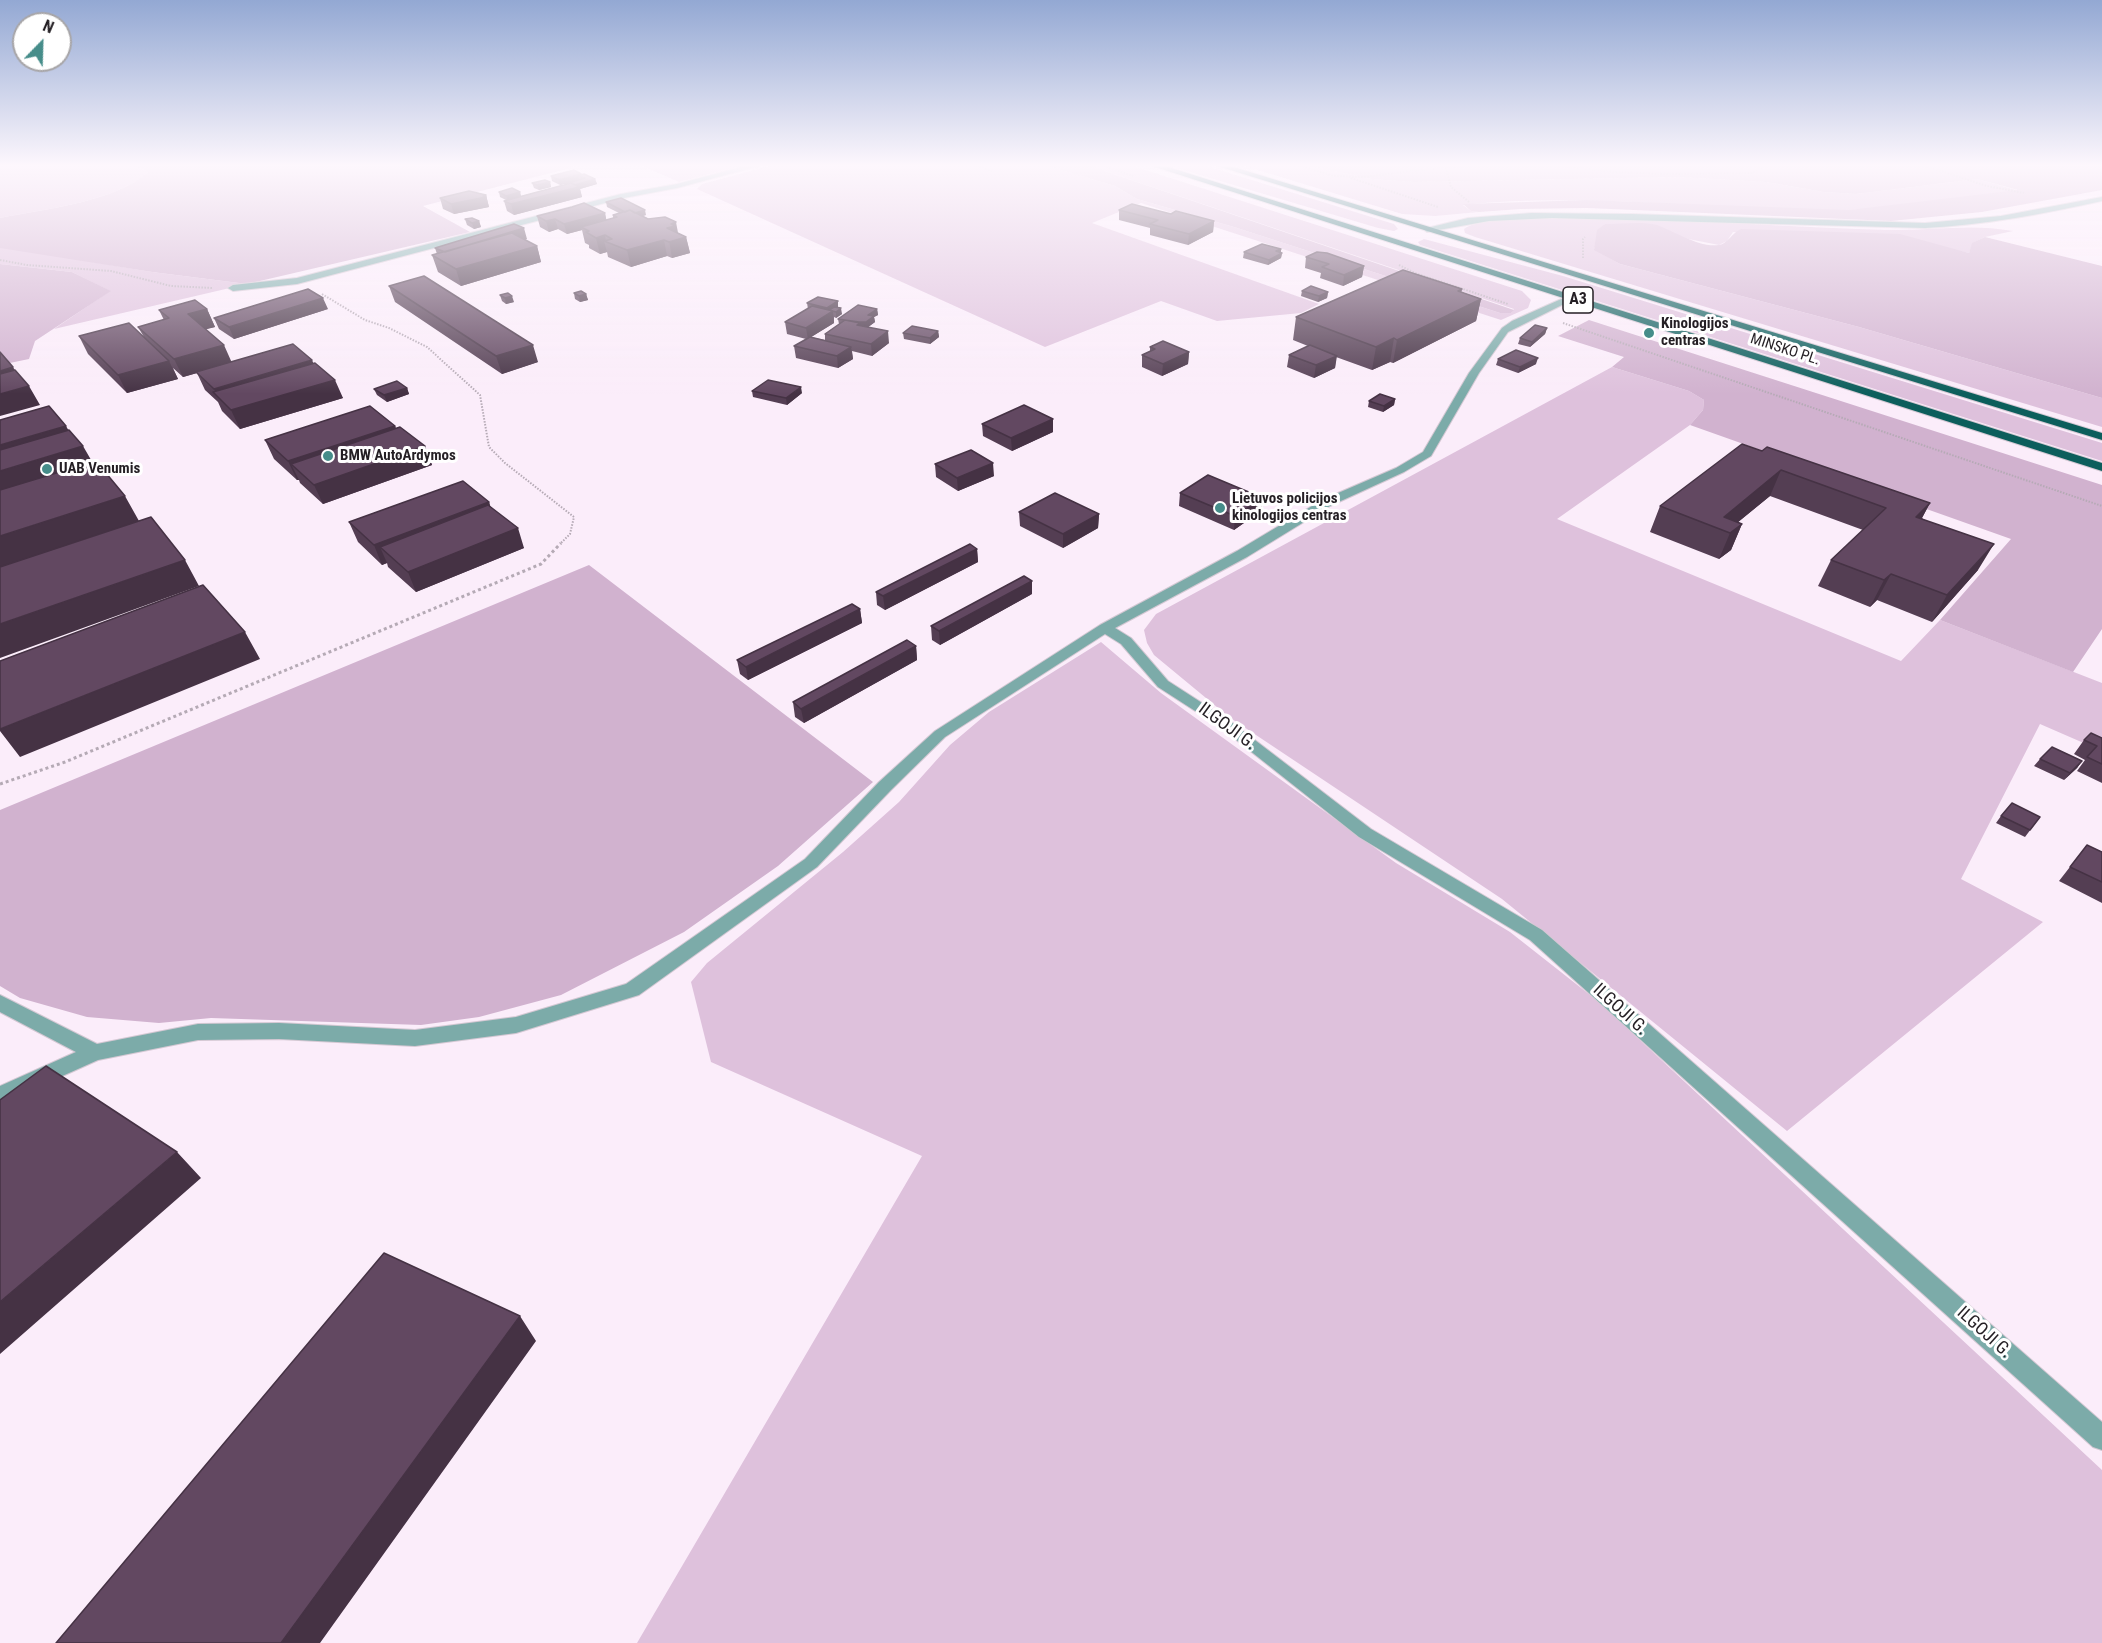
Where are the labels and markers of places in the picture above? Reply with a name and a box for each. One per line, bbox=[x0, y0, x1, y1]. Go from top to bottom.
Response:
place label: Kinologijos centras bbox=[1661, 315, 1728, 350]
marker: Kinologijos centras bbox=[1642, 326, 1656, 340]
place label: BMW AutoArdymos bbox=[340, 447, 456, 465]
marker: BMW AutoArdymos bbox=[321, 449, 335, 463]
place label: UAB Venumis bbox=[59, 460, 140, 478]
marker: UAB Venumis bbox=[40, 462, 54, 476]
place label: Lietuvos policijos kinologijos centras bbox=[1232, 490, 1346, 525]
marker: Lietuvos policijos kinologijos centras bbox=[1213, 501, 1227, 515]

